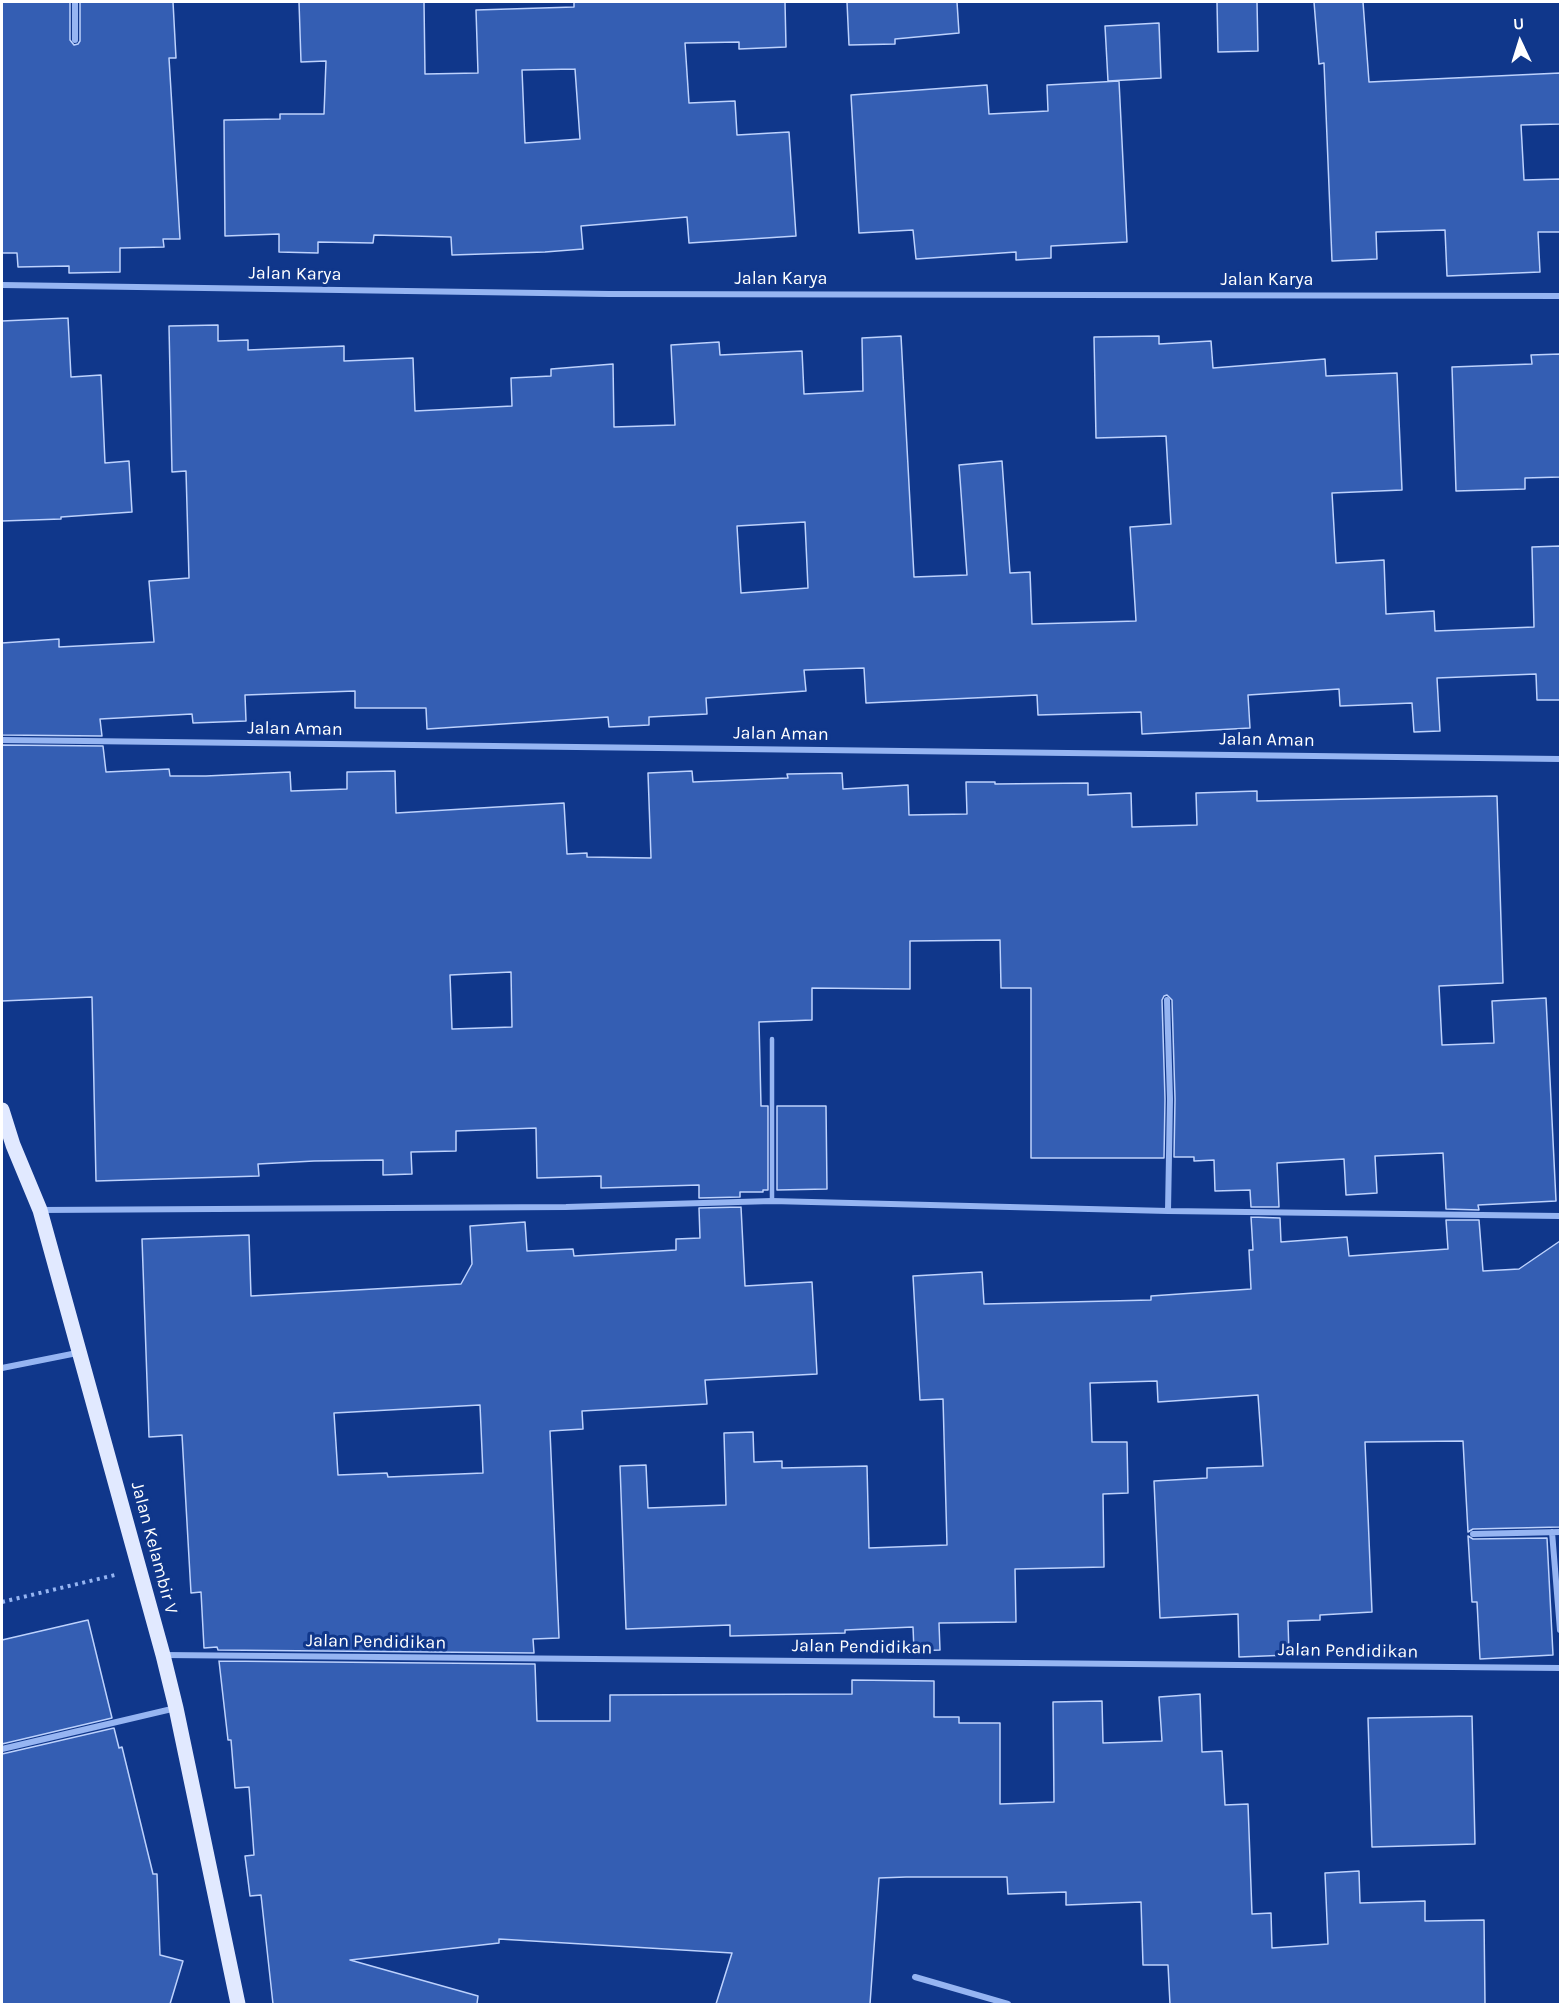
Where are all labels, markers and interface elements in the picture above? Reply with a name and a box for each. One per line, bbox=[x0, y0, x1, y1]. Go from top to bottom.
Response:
north arrow bbox=[1490, 12, 1550, 72]
text: U bbox=[1513, 14, 1525, 33]
street label: Jalan Karya bbox=[248, 262, 342, 286]
street label: Jalan Karya bbox=[735, 268, 827, 290]
street label: Jalan Karya bbox=[1221, 269, 1313, 291]
street label: Jalan Aman bbox=[247, 717, 343, 741]
street label: Jalan Aman bbox=[733, 722, 829, 746]
street label: Jalan Aman bbox=[1219, 728, 1315, 752]
street label: Jalan Kelambir V bbox=[126, 1479, 182, 1617]
street label: Jalan Pendidikan bbox=[306, 1630, 446, 1654]
street label: Jalan Pendidikan bbox=[792, 1635, 932, 1659]
street label: Jalan Pendidikan bbox=[1278, 1639, 1418, 1663]

